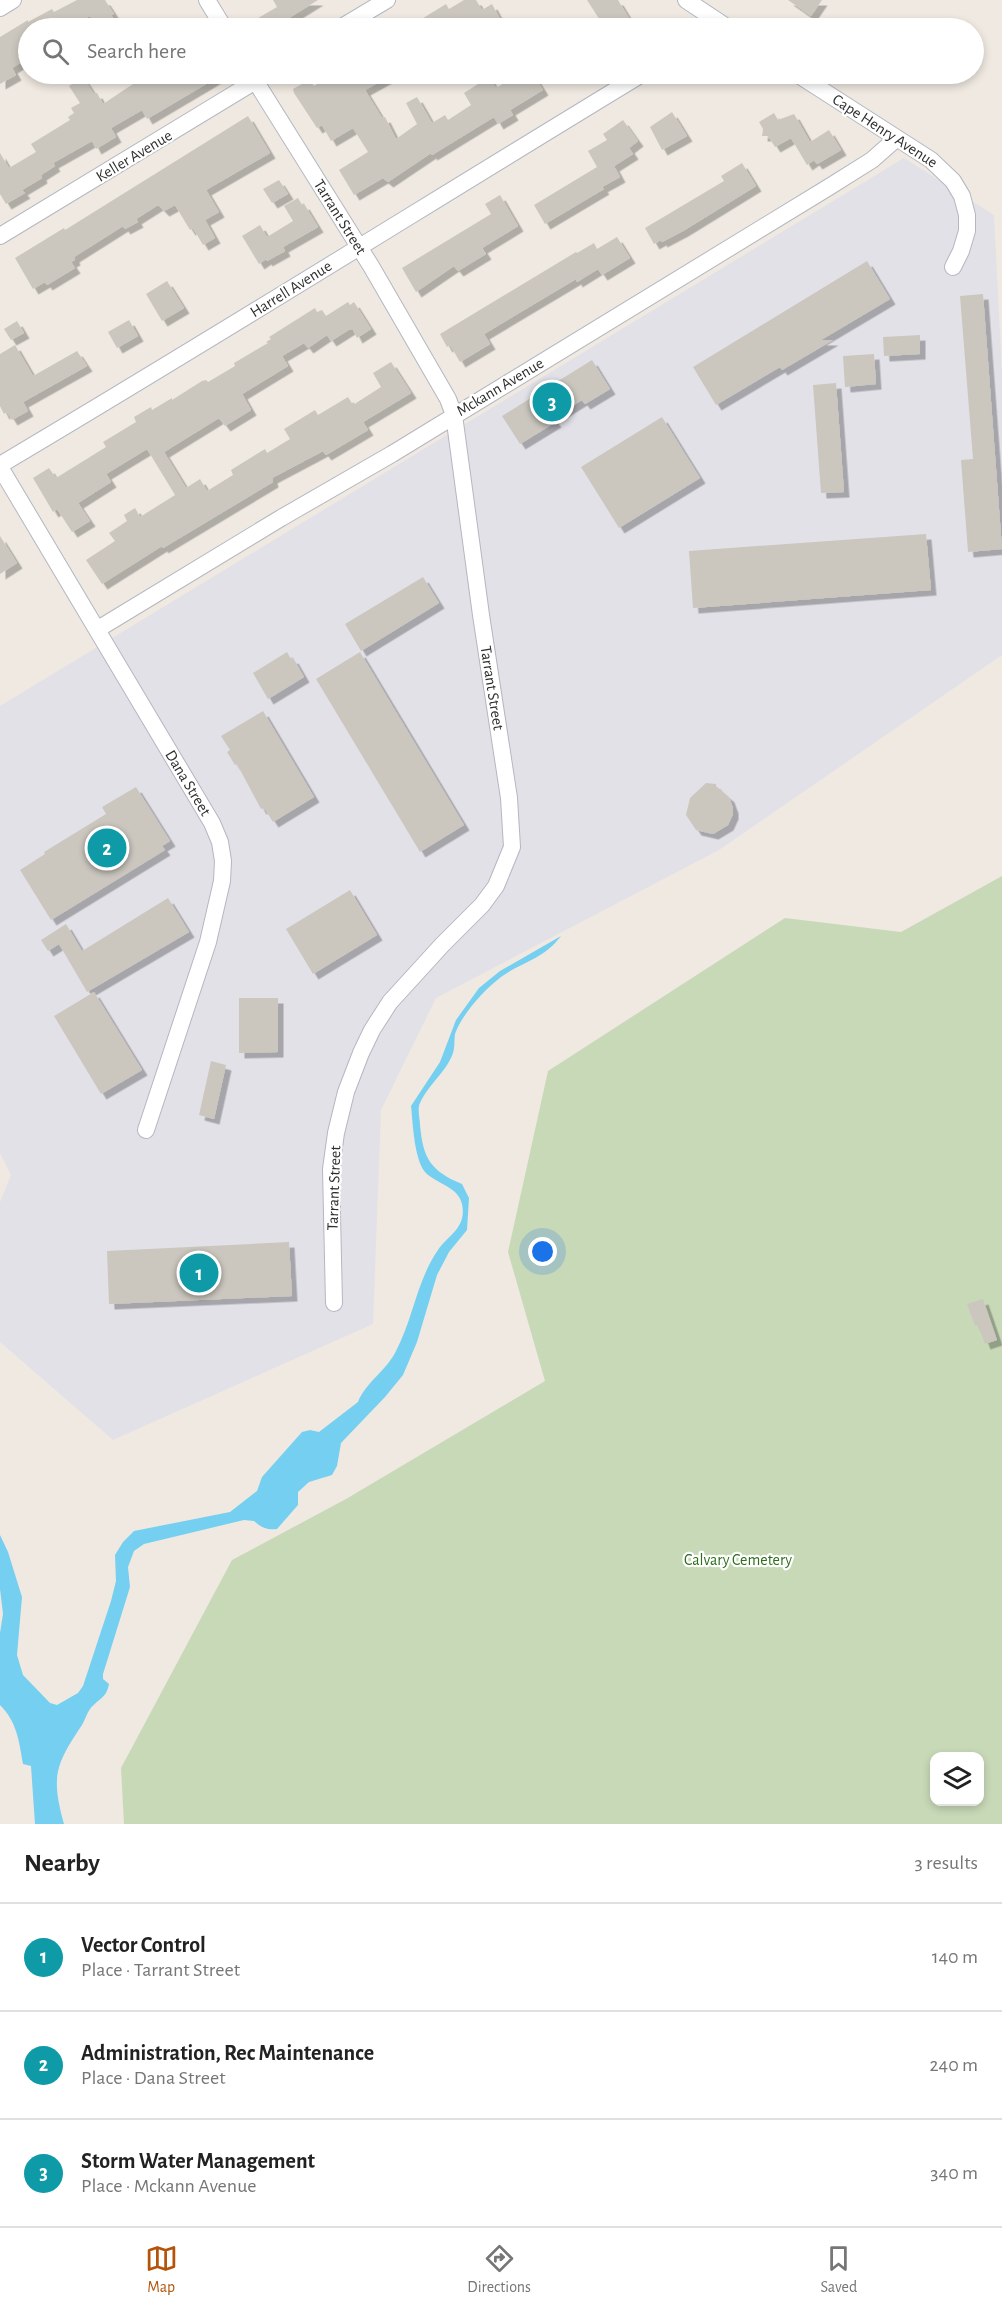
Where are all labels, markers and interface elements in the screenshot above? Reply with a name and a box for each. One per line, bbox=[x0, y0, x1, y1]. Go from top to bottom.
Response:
search box bbox=[18, 18, 984, 84]
icon: search bbox=[39, 35, 72, 68]
text: Search here bbox=[87, 40, 186, 62]
street label: Cape Henry Avenue bbox=[829, 91, 940, 172]
street label: Keller Avenue bbox=[93, 127, 175, 185]
street label: Tarrant Street bbox=[311, 177, 369, 257]
street label: Harrell Avenue bbox=[247, 258, 335, 320]
street label: Mckann Avenue bbox=[454, 355, 546, 419]
pin: 3 bbox=[532, 380, 572, 424]
street label: Tarrant Street bbox=[477, 645, 507, 731]
street label: Dana Street bbox=[162, 747, 214, 819]
pin: 2 bbox=[88, 826, 126, 870]
street label: Tarrant Street bbox=[325, 1145, 343, 1231]
your location bbox=[528, 1237, 557, 1266]
pin: 1 bbox=[180, 1250, 218, 1296]
park label: Calvary Cemetery bbox=[684, 1552, 792, 1569]
map controls bbox=[930, 1752, 984, 1806]
button: layers bbox=[930, 1752, 984, 1806]
text: Nearby bbox=[24, 1850, 100, 1876]
text: 3 results bbox=[914, 1853, 978, 1873]
text: Vector Control bbox=[81, 1934, 206, 1956]
text: 1 bbox=[40, 1947, 47, 1967]
text: 140 m bbox=[932, 1947, 978, 1967]
text: Place · Tarrant Street bbox=[81, 1960, 240, 1980]
text: Administration, Rec Maintenance bbox=[81, 2042, 374, 2064]
text: 2 bbox=[39, 2055, 48, 2075]
text: 240 m bbox=[929, 2055, 978, 2075]
text: Place · Dana Street bbox=[81, 2068, 226, 2088]
text: Storm Water Management bbox=[81, 2150, 315, 2172]
text: 3 bbox=[39, 2163, 48, 2183]
text: 340 m bbox=[930, 2163, 978, 2183]
text: Place · Mckann Avenue bbox=[81, 2176, 257, 2196]
tab: Map bbox=[145, 2242, 178, 2297]
tab: Directions bbox=[467, 2242, 531, 2297]
tab: Saved bbox=[821, 2242, 857, 2297]

